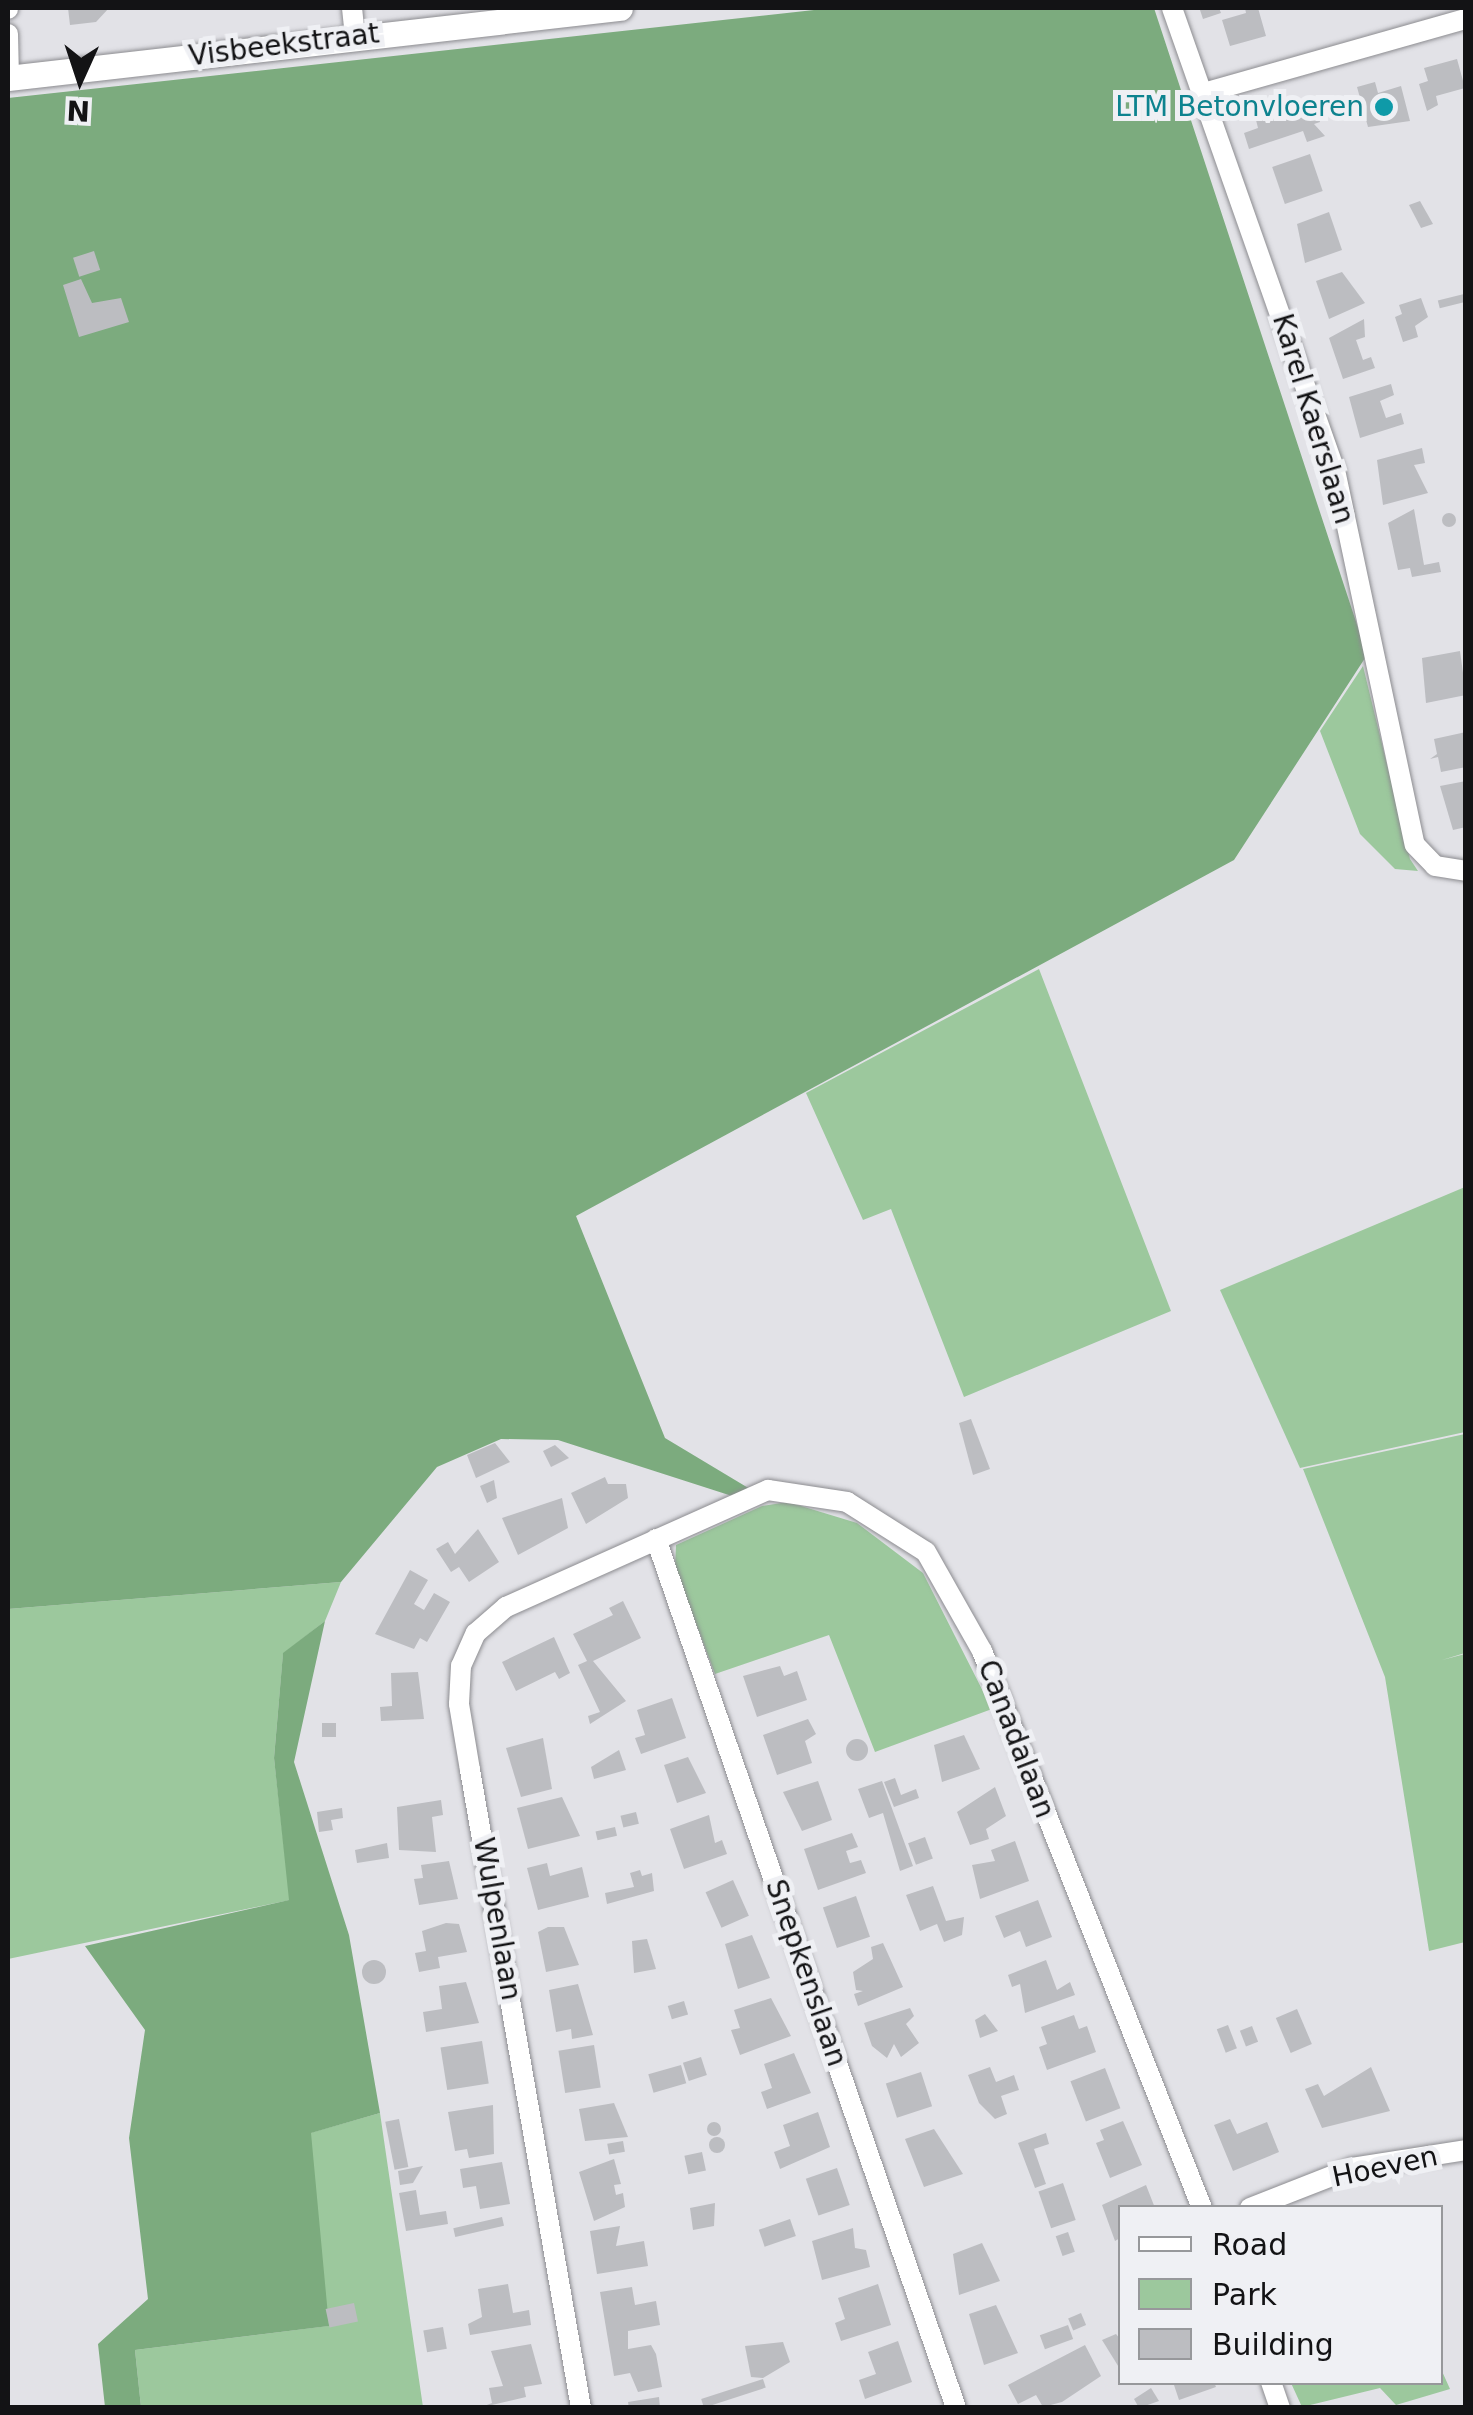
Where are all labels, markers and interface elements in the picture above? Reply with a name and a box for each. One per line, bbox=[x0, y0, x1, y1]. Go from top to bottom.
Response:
street label: Visbeekstraat bbox=[187, 17, 381, 73]
north arrow bbox=[30, 30, 130, 130]
place label: LTM Betonvloeren bbox=[1115, 90, 1364, 124]
text: N bbox=[66, 93, 91, 128]
marker: LTM Betonvloeren bbox=[1373, 96, 1395, 118]
street label: Karel Kaerslaan bbox=[1265, 310, 1361, 528]
street label: Canadalaan bbox=[971, 1655, 1061, 1823]
street label: Wulpenlaan bbox=[466, 1835, 528, 2003]
street label: Snepkenslaan bbox=[758, 1875, 854, 2071]
street label: Hoeven bbox=[1329, 2139, 1441, 2195]
legend bbox=[1118, 2205, 1443, 2385]
text: Road bbox=[1212, 2227, 1287, 2262]
text: Park bbox=[1212, 2277, 1277, 2312]
text: Building bbox=[1212, 2327, 1334, 2362]

